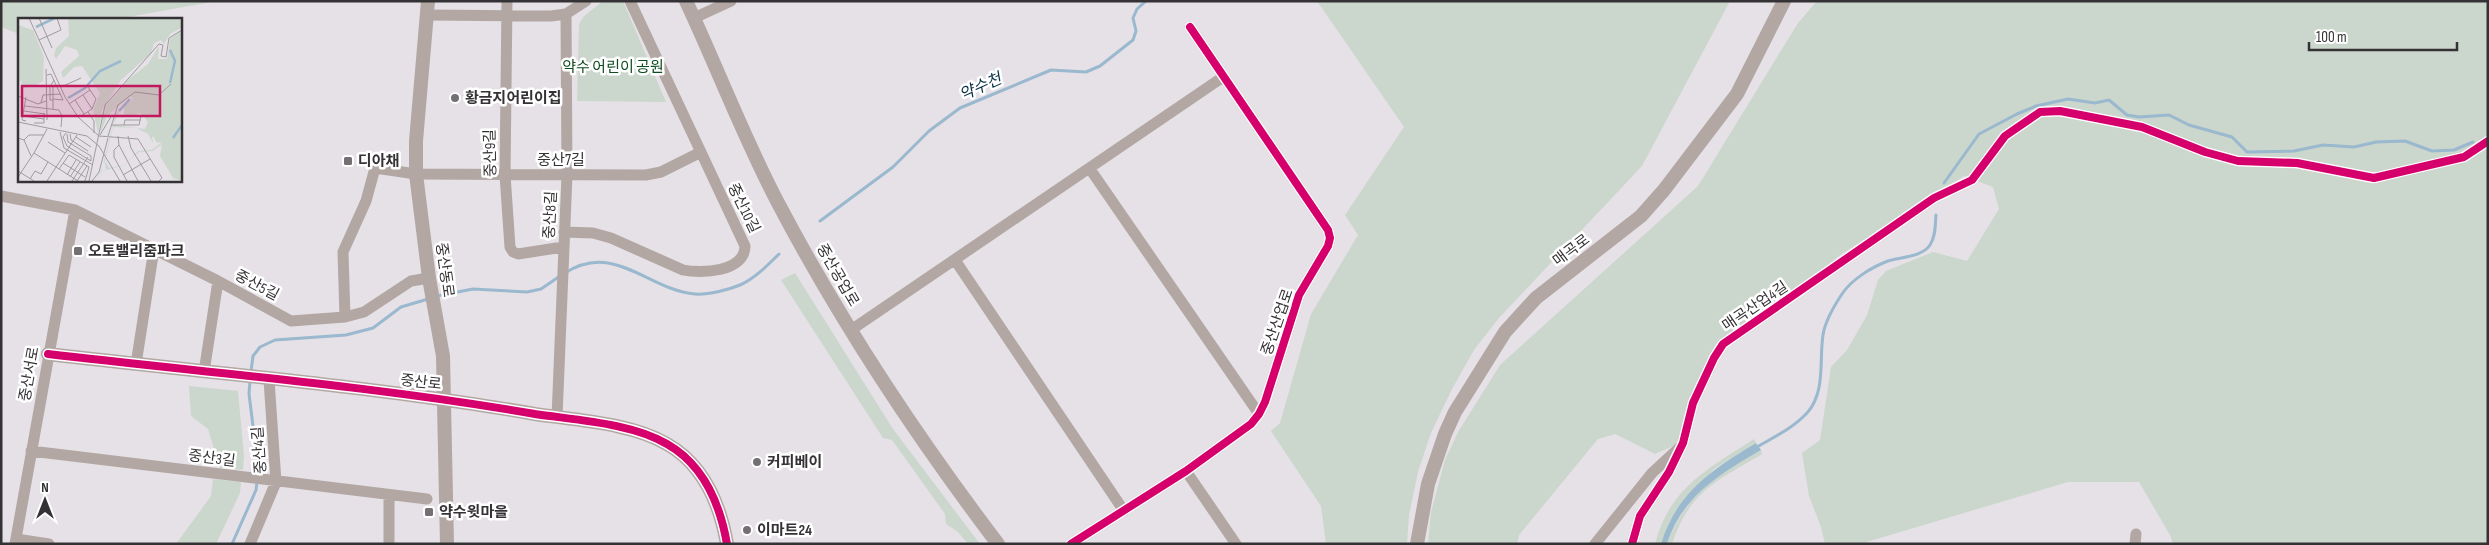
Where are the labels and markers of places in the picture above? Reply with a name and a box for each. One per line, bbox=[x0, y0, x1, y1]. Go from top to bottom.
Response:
place label: 황금지어린이집 bbox=[465, 89, 562, 108]
marker: 황금지어린이집 bbox=[449, 92, 461, 104]
place label: 디아채 bbox=[358, 152, 399, 171]
marker: 디아채 bbox=[342, 155, 354, 167]
place label: 오토밸리줌파크 bbox=[88, 242, 185, 261]
marker: 오토밸리줌파크 bbox=[72, 245, 84, 257]
place label: 커피베이 bbox=[767, 453, 822, 472]
marker: 커피베이 bbox=[751, 456, 763, 468]
place label: 약수윗마을 bbox=[439, 503, 508, 522]
marker: 약수윗마을 bbox=[423, 506, 435, 518]
place label: 이마트24 bbox=[757, 521, 812, 540]
marker: 이마트24 bbox=[741, 524, 753, 536]

